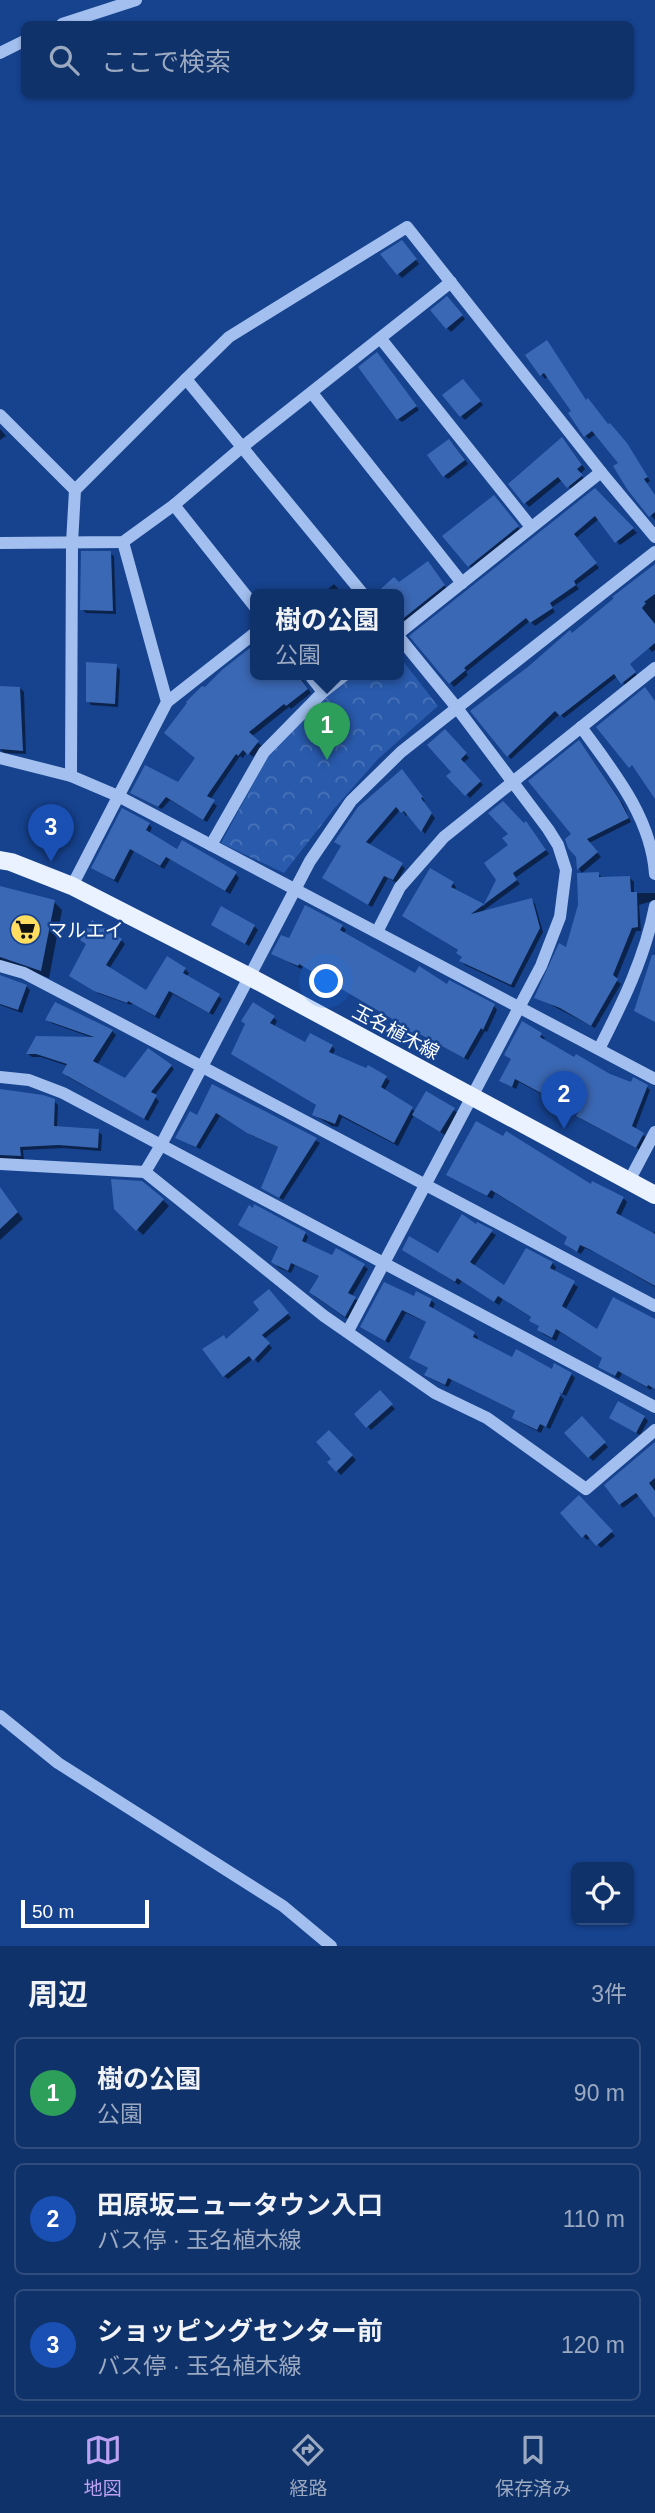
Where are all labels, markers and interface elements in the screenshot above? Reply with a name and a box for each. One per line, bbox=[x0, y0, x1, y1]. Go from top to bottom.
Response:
search box bbox=[21, 21, 634, 98]
icon: search bbox=[45, 41, 83, 79]
text: ここで検索 bbox=[101, 47, 231, 77]
popup bbox=[250, 589, 404, 680]
text: 樹の公園 bbox=[275, 605, 379, 635]
text: 公園 bbox=[275, 642, 321, 668]
pin: 1 bbox=[304, 702, 350, 760]
pin: 3 bbox=[28, 804, 74, 862]
supermarket icon: マルエイ bbox=[8, 913, 42, 947]
place label: マルエイ bbox=[48, 920, 124, 941]
your location bbox=[309, 964, 343, 998]
street label: 玉名植木線 bbox=[349, 1000, 443, 1064]
pin: 2 bbox=[541, 1071, 587, 1129]
map controls bbox=[571, 1862, 634, 1925]
button: locate bbox=[571, 1862, 634, 1925]
scale bar bbox=[21, 1897, 149, 1929]
text: 50 m bbox=[32, 1901, 74, 1922]
text: 周辺 bbox=[28, 1978, 88, 2011]
text: 3件 bbox=[591, 1981, 627, 2007]
text: 樹の公園 bbox=[97, 2064, 201, 2094]
text: 1 bbox=[47, 2080, 59, 2106]
text: 90 m bbox=[574, 2080, 625, 2106]
text: 公園 bbox=[97, 2101, 143, 2127]
text: 田原坂ニュータウン入口 bbox=[97, 2190, 383, 2220]
text: 2 bbox=[47, 2206, 59, 2232]
text: 110 m bbox=[563, 2206, 625, 2232]
text: バス停 · 玉名植木線 bbox=[97, 2227, 301, 2253]
text: ショッピングセンター前 bbox=[97, 2316, 383, 2346]
text: 3 bbox=[47, 2332, 59, 2358]
text: 120 m bbox=[561, 2332, 625, 2358]
text: バス停 · 玉名植木線 bbox=[97, 2353, 301, 2379]
tab: 地図 bbox=[84, 2431, 122, 2500]
tab: 経路 bbox=[289, 2431, 327, 2500]
tab: 保存済み bbox=[495, 2431, 571, 2500]

